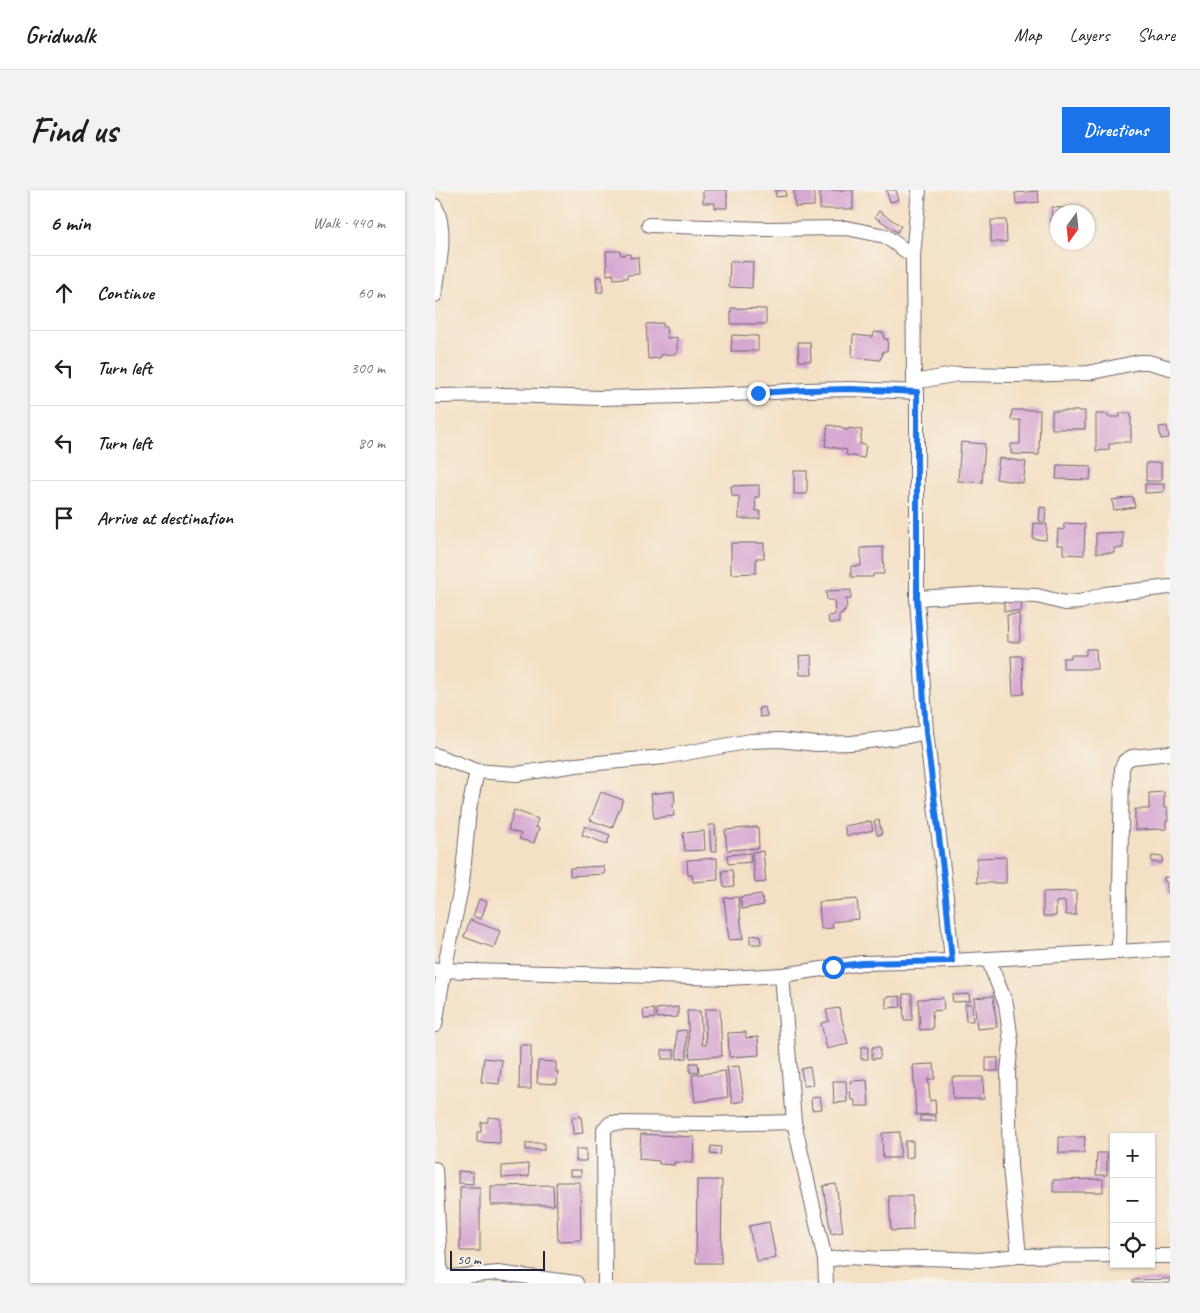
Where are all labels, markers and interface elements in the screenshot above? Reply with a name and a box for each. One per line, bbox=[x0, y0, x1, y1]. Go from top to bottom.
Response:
text: Gridwalk bbox=[25, 20, 95, 50]
text: Map bbox=[1014, 24, 1042, 46]
text: Layers bbox=[1070, 24, 1109, 46]
text: Share bbox=[1137, 24, 1175, 46]
button: Directions bbox=[1062, 107, 1170, 153]
text: Find us bbox=[30, 108, 117, 153]
north arrow bbox=[1050, 205, 1095, 250]
text: 6 min bbox=[50, 210, 91, 236]
text: Walk · 440 m bbox=[313, 213, 385, 233]
icon: ahead bbox=[50, 279, 78, 307]
text: Continue bbox=[97, 281, 154, 305]
text: 60 m bbox=[358, 283, 385, 303]
icon: left bbox=[50, 354, 78, 382]
text: Turn left bbox=[97, 356, 152, 380]
text: 300 m bbox=[351, 358, 385, 378]
route end bbox=[747, 382, 770, 405]
icon: left bbox=[50, 429, 78, 457]
text: Turn left bbox=[97, 431, 152, 455]
text: 80 m bbox=[358, 433, 385, 453]
icon: arrive bbox=[50, 504, 78, 532]
text: Arrive at destination bbox=[97, 506, 233, 530]
route start bbox=[822, 956, 845, 979]
map controls bbox=[1110, 1133, 1155, 1268]
button: + bbox=[1110, 1133, 1155, 1178]
button: − bbox=[1110, 1178, 1155, 1223]
button: locate bbox=[1110, 1223, 1155, 1268]
scale bar bbox=[450, 1248, 545, 1271]
text: 50 m bbox=[457, 1251, 481, 1268]

